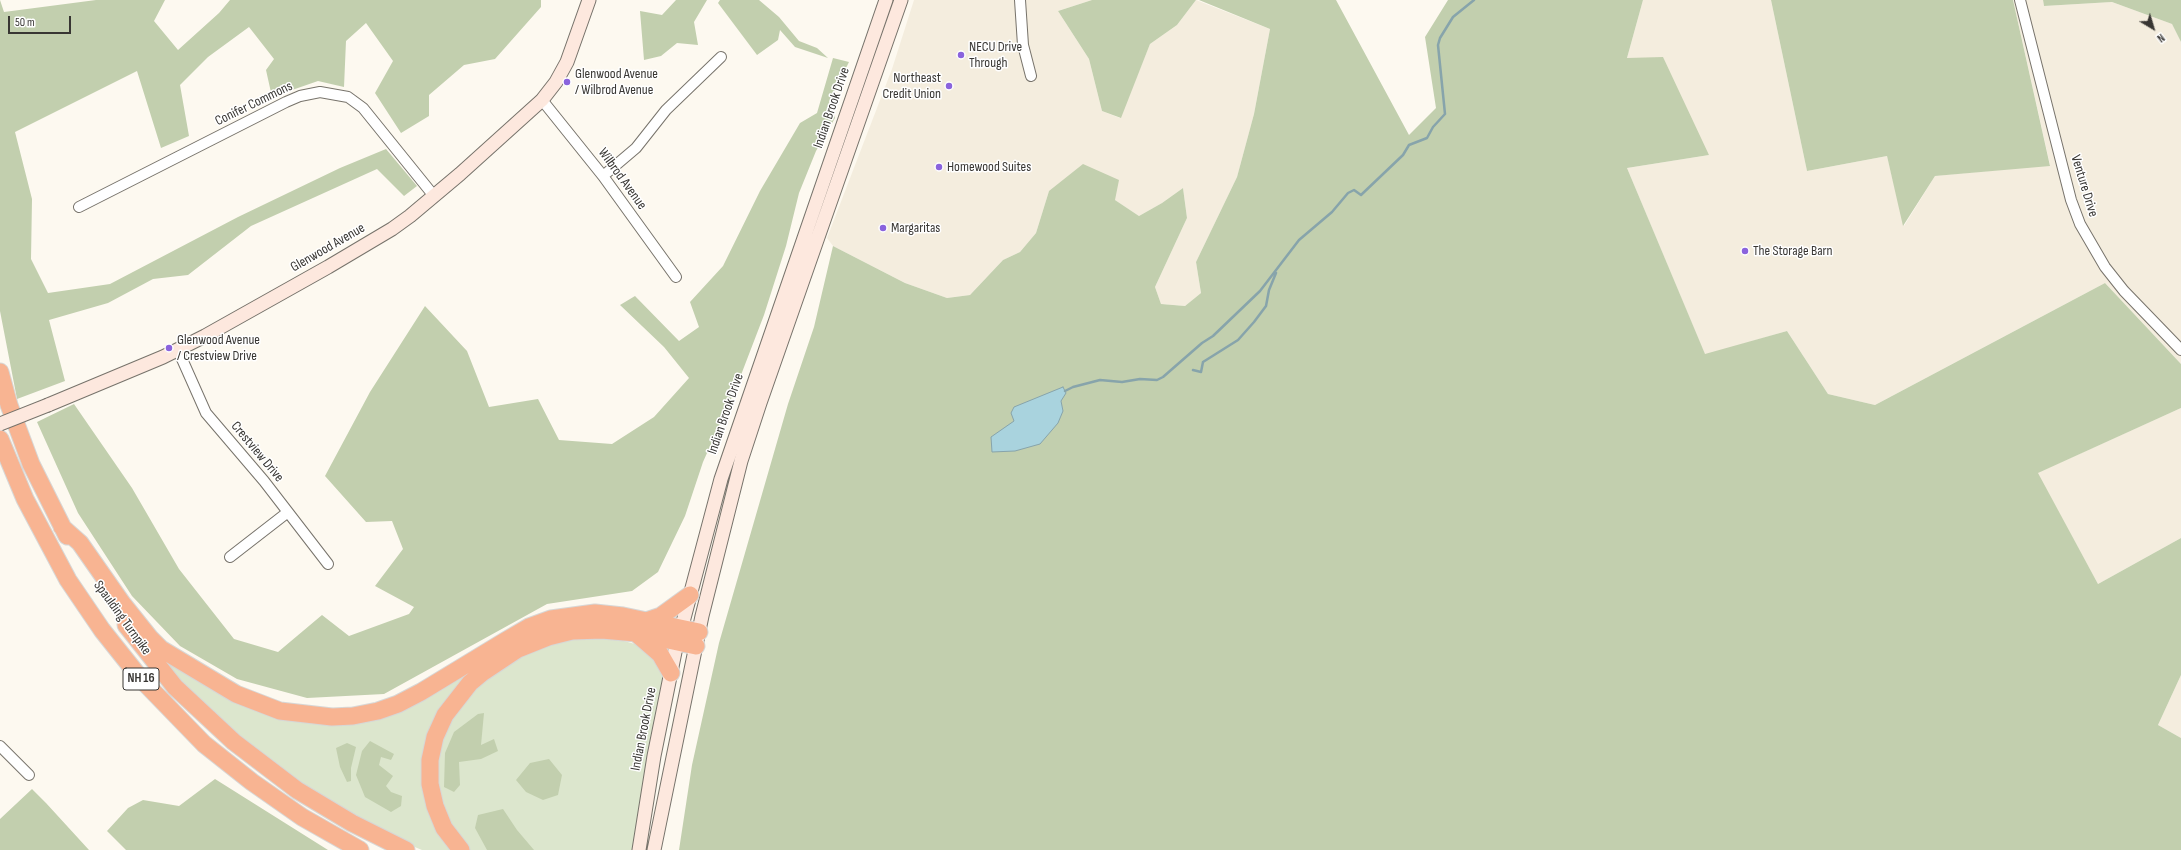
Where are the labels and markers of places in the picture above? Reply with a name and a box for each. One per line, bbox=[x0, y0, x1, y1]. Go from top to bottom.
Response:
place label: NECU Drive Through bbox=[969, 39, 1022, 72]
marker: NECU Drive Through bbox=[956, 50, 966, 60]
place label: Glenwood Avenue / Wilbrod Avenue bbox=[575, 66, 658, 98]
place label: Northeast Credit Union bbox=[883, 70, 941, 102]
marker: Glenwood Avenue / Wilbrod Avenue bbox=[562, 77, 572, 87]
marker: Northeast Credit Union bbox=[944, 81, 954, 91]
place label: Homewood Suites bbox=[947, 159, 1031, 175]
marker: Homewood Suites bbox=[934, 162, 944, 172]
place label: Margaritas bbox=[891, 220, 940, 236]
marker: Margaritas bbox=[878, 223, 888, 233]
place label: The Storage Barn bbox=[1753, 243, 1833, 259]
marker: The Storage Barn bbox=[1740, 246, 1750, 256]
place label: Glenwood Avenue / Crestview Drive bbox=[177, 332, 260, 364]
marker: Glenwood Avenue / Crestview Drive bbox=[164, 343, 174, 353]

